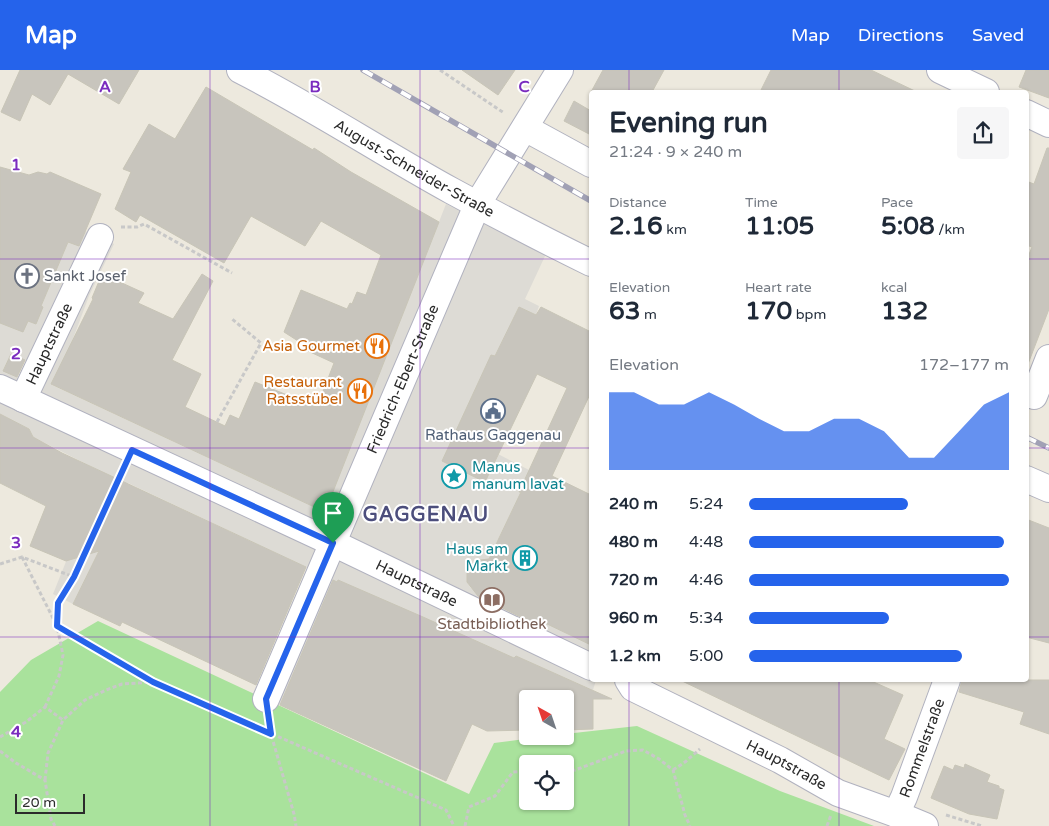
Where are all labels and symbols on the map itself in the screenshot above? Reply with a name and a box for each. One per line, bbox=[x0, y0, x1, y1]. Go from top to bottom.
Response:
text: A bbox=[99, 77, 111, 97]
text: B bbox=[309, 77, 321, 97]
text: C bbox=[518, 77, 530, 97]
street label: August-Schneider-Straße bbox=[331, 115, 497, 221]
text: 1 bbox=[11, 155, 21, 175]
church icon: Sankt Josef bbox=[14, 263, 40, 289]
place label: Sankt Josef bbox=[44, 267, 126, 285]
street label: Hauptstraße bbox=[22, 300, 76, 388]
street label: Friedrich-Ebert-Straße bbox=[363, 302, 443, 456]
restaurant icon: Asia Gourmet bbox=[364, 333, 390, 359]
place label: Asia Gourmet bbox=[262, 337, 360, 355]
text: 2 bbox=[11, 344, 21, 364]
place label: Restaurant Ratsstübel bbox=[264, 373, 342, 408]
restaurant icon: Restaurant Ratsstübel bbox=[347, 378, 373, 404]
public building icon: Rathaus Gaggenau bbox=[480, 398, 506, 424]
place label: Rathaus Gaggenau bbox=[425, 426, 561, 444]
place label: Manus manum lavat bbox=[472, 458, 564, 493]
place icon: Manus manum lavat bbox=[441, 463, 467, 489]
pin bbox=[312, 492, 354, 543]
district label: GAGGENAU bbox=[363, 503, 489, 527]
text: 3 bbox=[11, 533, 21, 553]
place label: Haus am Markt bbox=[446, 540, 508, 575]
building icon: Haus am Markt bbox=[512, 545, 538, 571]
street label: Hauptstraße bbox=[373, 556, 460, 610]
library icon: Stadtbibliothek bbox=[479, 587, 505, 613]
place label: Stadtbibliothek bbox=[438, 615, 547, 633]
north arrow bbox=[519, 690, 574, 745]
street label: Rommelstraße bbox=[896, 696, 948, 800]
text: 4 bbox=[11, 722, 21, 742]
street label: Hauptstraße bbox=[743, 736, 830, 794]
scale bar bbox=[15, 791, 85, 814]

